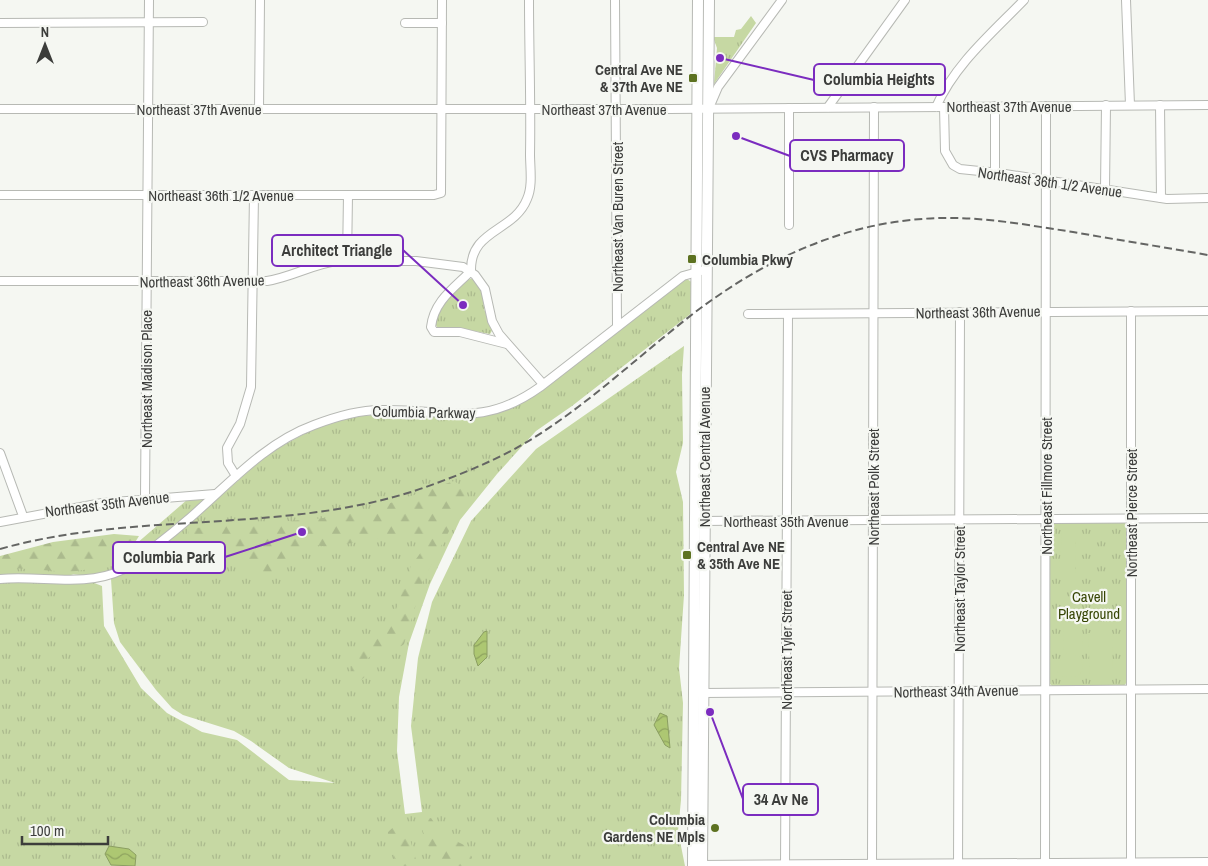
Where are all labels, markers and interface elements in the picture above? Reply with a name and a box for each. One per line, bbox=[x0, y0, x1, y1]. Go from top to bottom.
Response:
north arrow bbox=[20, 20, 70, 70]
text: N bbox=[41, 23, 49, 41]
place label: Central Ave NE & 37th Ave NE bbox=[595, 59, 683, 97]
callout: Columbia Heights bbox=[814, 64, 945, 95]
text: Columbia Heights bbox=[823, 68, 935, 90]
marker: Central Ave NE & 37th Ave NE bbox=[687, 72, 699, 84]
street label: Northeast 37th Avenue bbox=[947, 96, 1072, 117]
street label: Northeast 37th Avenue bbox=[137, 99, 262, 120]
street label: Northeast 37th Avenue bbox=[542, 99, 667, 120]
callout: CVS Pharmacy bbox=[790, 140, 904, 171]
street label: Northeast Van Buren Street bbox=[607, 141, 628, 292]
text: CVS Pharmacy bbox=[800, 144, 894, 166]
street label: Northeast 36th 1/2 Avenue bbox=[977, 161, 1124, 203]
street label: Northeast 36th 1/2 Avenue bbox=[148, 185, 294, 206]
callout: Architect Triangle bbox=[272, 235, 403, 266]
text: Architect Triangle bbox=[282, 239, 392, 261]
place label: Columbia Pkwy bbox=[702, 249, 793, 270]
marker: Columbia Pkwy bbox=[686, 253, 698, 265]
street label: Northeast 36th Avenue bbox=[139, 269, 265, 293]
street label: Northeast 36th Avenue bbox=[915, 300, 1041, 324]
street label: Northeast Madison Place bbox=[136, 310, 157, 448]
street label: Northeast Central Avenue bbox=[694, 387, 715, 527]
street label: Columbia Parkway bbox=[372, 401, 477, 423]
street label: Northeast Fillmore Street bbox=[1036, 417, 1057, 555]
street label: Northeast Polk Street bbox=[863, 428, 884, 545]
street label: Northeast Pierce Street bbox=[1121, 448, 1142, 577]
street label: Northeast 35th Avenue bbox=[44, 486, 170, 522]
street label: Northeast 35th Avenue bbox=[724, 511, 849, 532]
street label: Northeast Taylor Street bbox=[949, 526, 970, 652]
place label: Central Ave NE & 35th Ave NE bbox=[697, 536, 785, 574]
callout: Columbia Park bbox=[113, 542, 225, 573]
text: Columbia Park bbox=[123, 546, 216, 568]
marker: Central Ave NE & 35th Ave NE bbox=[681, 549, 693, 561]
park label: Cavell Playground bbox=[1058, 586, 1120, 624]
street label: Northeast Tyler Street bbox=[776, 590, 797, 710]
street label: Northeast 34th Avenue bbox=[893, 679, 1019, 703]
callout: 34 Av Ne bbox=[743, 784, 818, 815]
text: 34 Av Ne bbox=[754, 788, 808, 810]
place label: Columbia Gardens NE Mpls bbox=[603, 809, 705, 847]
scale bar bbox=[22, 814, 109, 846]
text: 100 m bbox=[30, 820, 64, 841]
marker: Columbia Gardens NE Mpls bbox=[709, 822, 721, 834]

